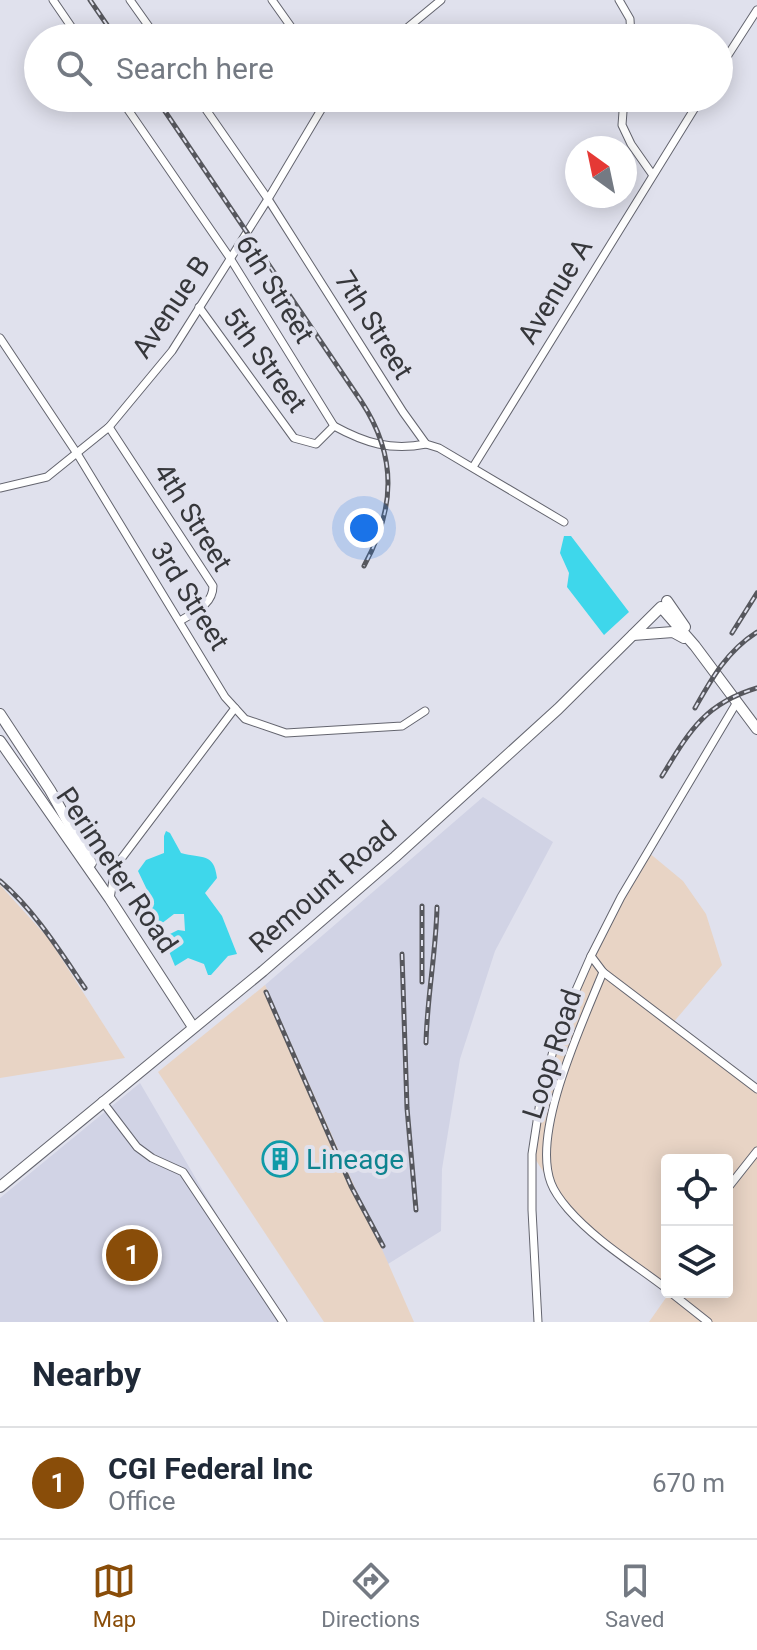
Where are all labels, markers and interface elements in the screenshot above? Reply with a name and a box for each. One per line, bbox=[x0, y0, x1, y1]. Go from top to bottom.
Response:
search box bbox=[24, 24, 733, 112]
icon: search bbox=[52, 46, 96, 90]
text: Search here bbox=[116, 51, 274, 86]
north arrow bbox=[565, 136, 637, 208]
street label: 6th Street bbox=[229, 229, 321, 349]
street label: Avenue A bbox=[511, 232, 599, 350]
street label: Avenue B bbox=[125, 250, 217, 364]
street label: 7th Street bbox=[328, 265, 420, 385]
street label: 5th Street bbox=[216, 301, 314, 419]
street label: 4th Street bbox=[147, 457, 239, 577]
your location bbox=[344, 508, 384, 548]
street label: 3rd Street bbox=[144, 536, 236, 656]
street label: Perimeter Road bbox=[49, 781, 185, 959]
street label: Remount Road bbox=[243, 814, 403, 960]
street label: Loop Road bbox=[516, 985, 588, 1123]
building icon: Lineage bbox=[261, 1140, 299, 1178]
place label: Lineage bbox=[306, 1143, 404, 1176]
map controls bbox=[661, 1154, 733, 1298]
button: locate bbox=[661, 1154, 733, 1226]
pin: 1 bbox=[106, 1225, 158, 1285]
button: layers bbox=[661, 1226, 733, 1298]
text: Nearby bbox=[32, 1354, 141, 1394]
text: CGI Federal Inc bbox=[108, 1451, 313, 1486]
text: 1 bbox=[51, 1468, 65, 1498]
text: 670 m bbox=[652, 1468, 725, 1498]
text: Office bbox=[108, 1486, 175, 1516]
tab: Map bbox=[92, 1559, 136, 1632]
tab: Directions bbox=[321, 1559, 420, 1632]
tab: Saved bbox=[605, 1559, 665, 1632]

